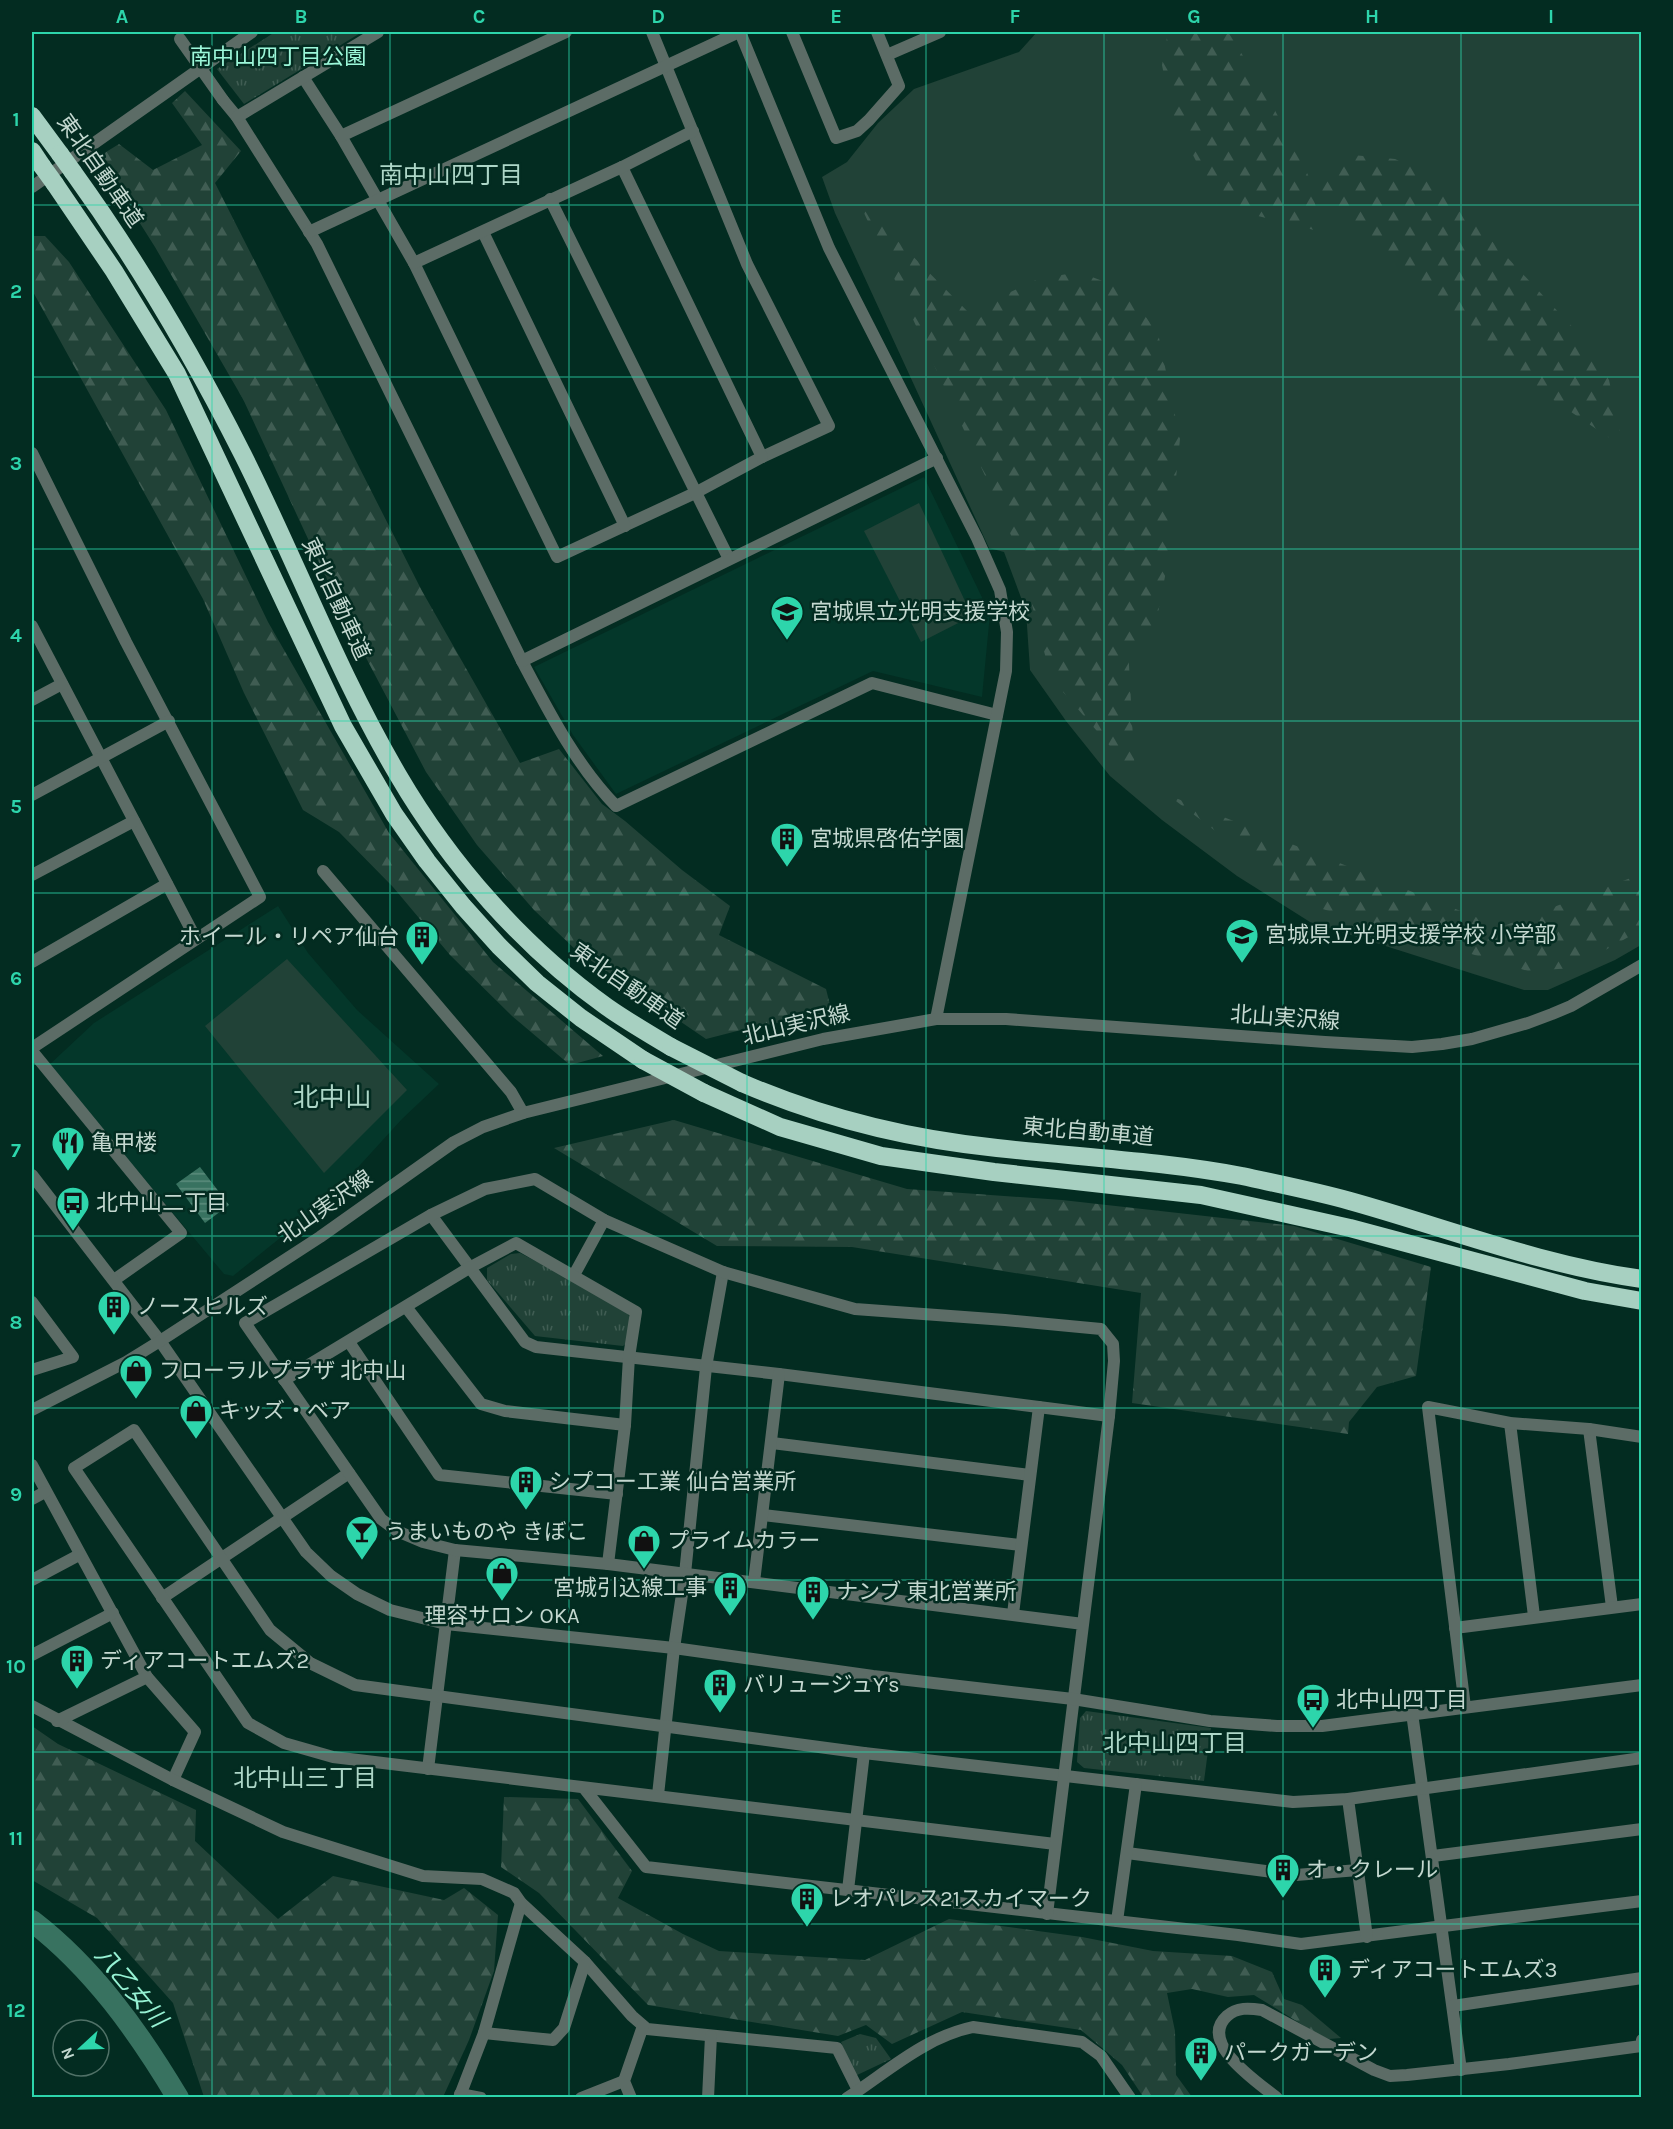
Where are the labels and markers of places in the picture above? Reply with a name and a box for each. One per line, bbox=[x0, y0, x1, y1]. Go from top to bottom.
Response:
school or university icon: 宮城県立光明支援学校 bbox=[769, 594, 805, 641]
place label: 宮城県立光明支援学校 bbox=[810, 599, 1030, 625]
building icon: 宮城県啓佑学園 bbox=[769, 821, 805, 868]
place label: 宮城県啓佑学園 bbox=[810, 826, 964, 852]
school or university icon: 宮城県立光明支援学校 小学部 bbox=[1224, 917, 1260, 964]
building icon: ホイール・リペア仙台 bbox=[404, 919, 440, 966]
place label: 宮城県立光明支援学校 小学部 bbox=[1265, 922, 1556, 948]
place label: ホイール・リペア仙台 bbox=[179, 924, 399, 950]
restaurant icon: 亀甲楼 bbox=[50, 1125, 86, 1172]
place label: 亀甲楼 bbox=[91, 1130, 157, 1156]
bus stop icon: 北中山二丁目 bbox=[55, 1185, 91, 1232]
place label: 北中山二丁目 bbox=[96, 1190, 228, 1216]
building icon: ノースヒルズ bbox=[96, 1289, 132, 1336]
place label: ノースヒルズ bbox=[137, 1294, 268, 1320]
shop icon: フローラルプラザ 北中山 bbox=[118, 1353, 154, 1400]
place label: フローラルプラザ 北中山 bbox=[159, 1358, 406, 1384]
shop icon: キッズ・ベア bbox=[178, 1393, 214, 1440]
place label: キッズ・ベア bbox=[219, 1398, 351, 1424]
building icon: シプコー工業 仙台営業所 bbox=[508, 1464, 544, 1511]
place label: シプコー工業 仙台営業所 bbox=[549, 1469, 796, 1495]
bar icon: うまいものや きぼこ bbox=[344, 1514, 380, 1561]
place label: うまいものや きぼこ bbox=[385, 1519, 588, 1545]
shop icon: プライムカラー bbox=[626, 1523, 662, 1570]
place label: プライムカラー bbox=[667, 1528, 821, 1554]
shop icon: 理容サロン OKA bbox=[484, 1555, 520, 1602]
building icon: 宮城引込線工事 bbox=[712, 1570, 748, 1617]
building icon: ナンブ 東北営業所 bbox=[795, 1574, 831, 1621]
place label: 宮城引込線工事 bbox=[553, 1575, 707, 1601]
place label: ナンブ 東北営業所 bbox=[836, 1579, 1017, 1605]
place label: 理容サロン OKA bbox=[424, 1603, 580, 1629]
building icon: ディアコートエムズ2 bbox=[59, 1643, 95, 1690]
place label: ディアコートエムズ2 bbox=[100, 1648, 309, 1674]
building icon: バリュージュY's bbox=[702, 1667, 738, 1714]
place label: バリュージュY's bbox=[743, 1672, 900, 1698]
bus stop icon: 北中山四丁目 bbox=[1295, 1682, 1331, 1729]
place label: 北中山四丁目 bbox=[1336, 1687, 1468, 1713]
building icon: オ・クレール bbox=[1265, 1852, 1301, 1899]
place label: オ・クレール bbox=[1306, 1857, 1438, 1883]
building icon: レオパレス21スカイマーク bbox=[789, 1881, 825, 1928]
place label: レオパレス21スカイマーク bbox=[830, 1886, 1092, 1912]
building icon: ディアコートエムズ3 bbox=[1307, 1952, 1343, 1999]
place label: ディアコートエムズ3 bbox=[1348, 1957, 1557, 1983]
building icon: パークガーデン bbox=[1183, 2035, 1219, 2082]
place label: パークガーデン bbox=[1224, 2040, 1378, 2066]

